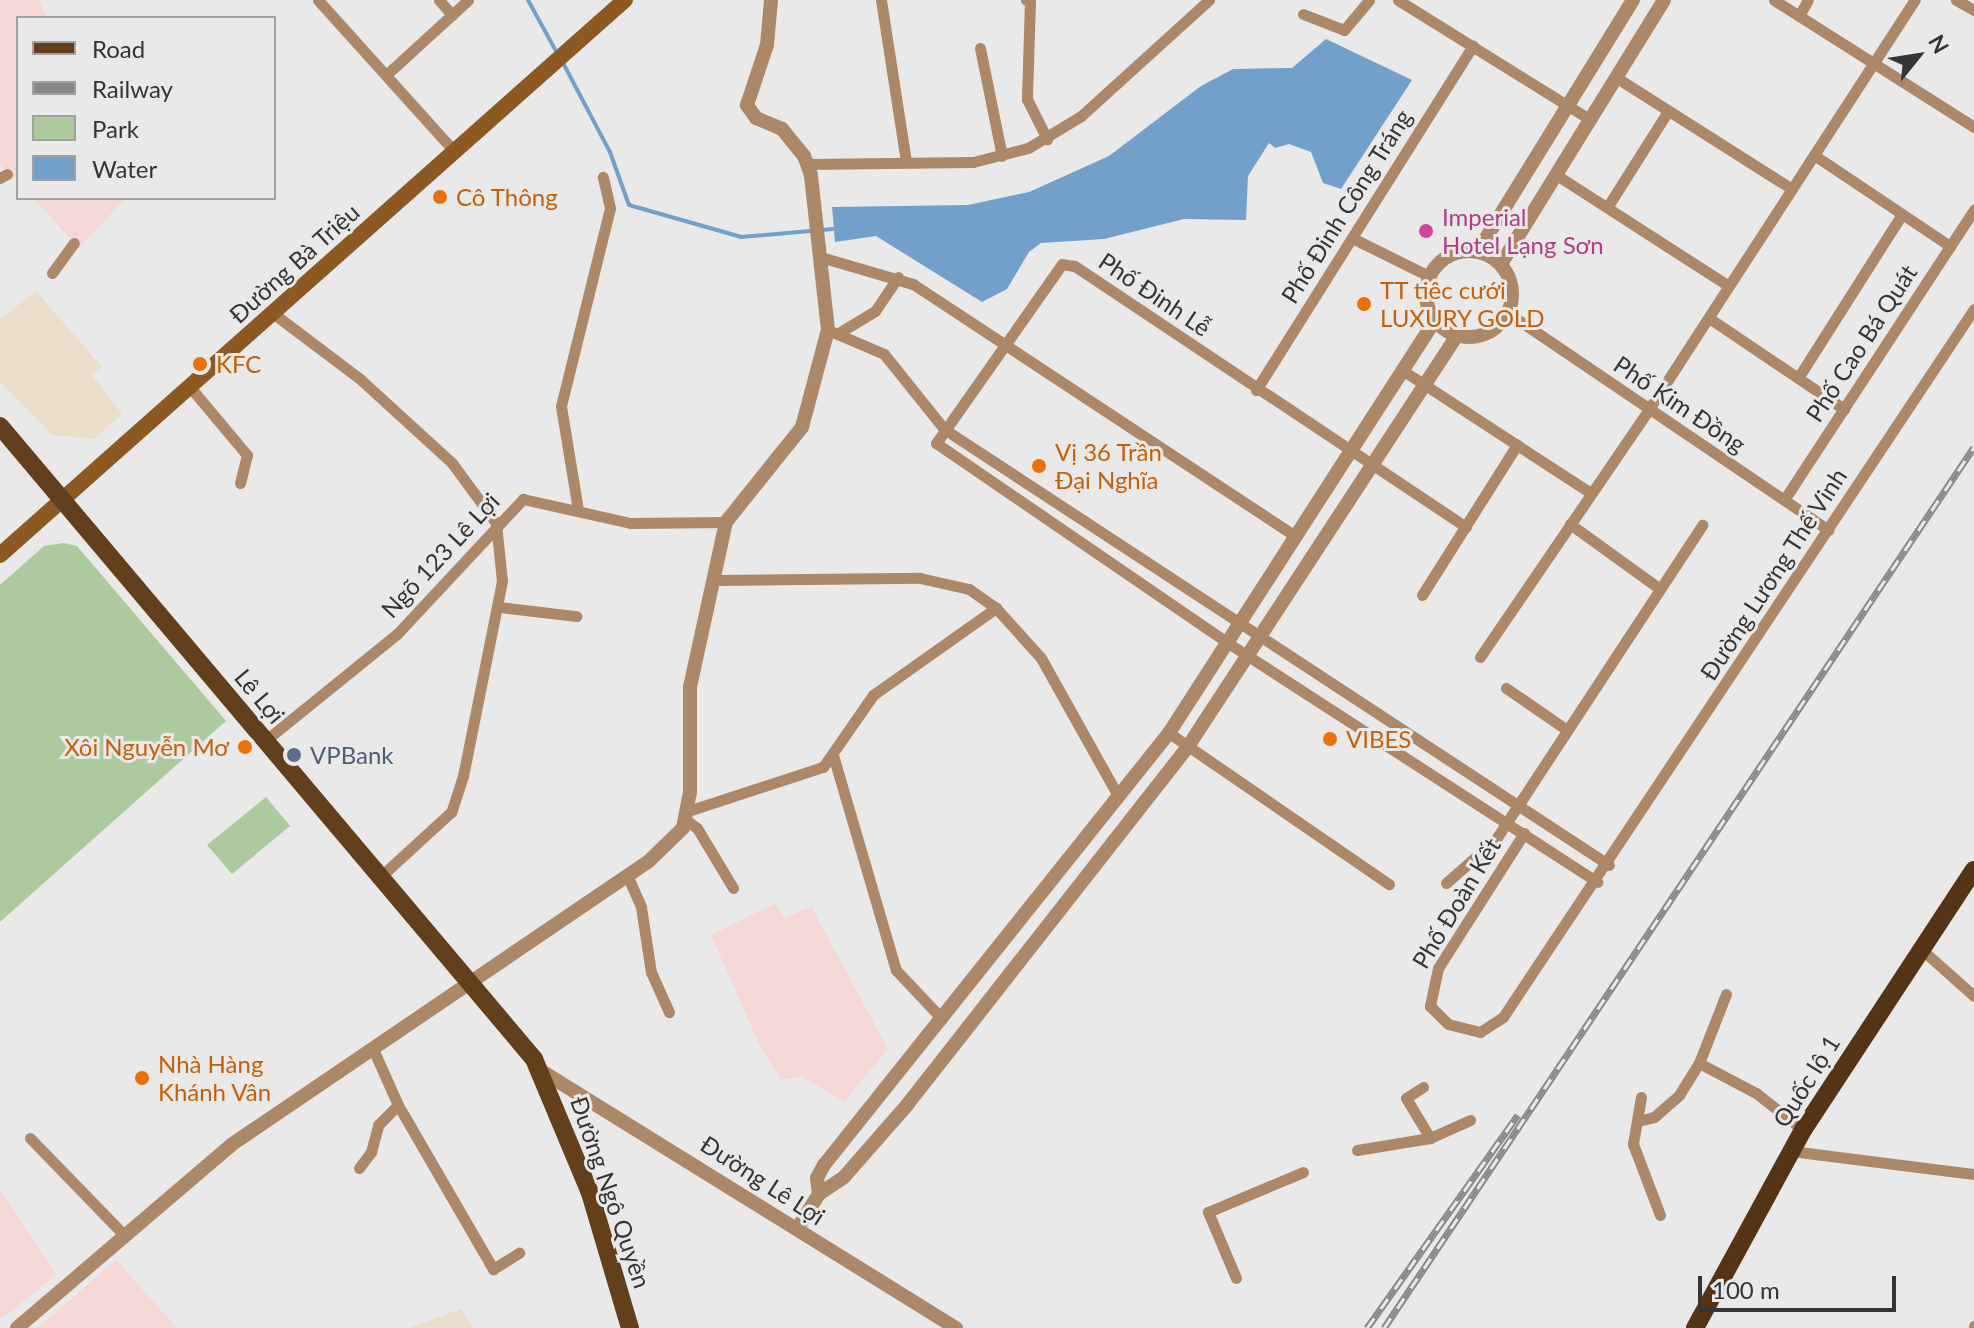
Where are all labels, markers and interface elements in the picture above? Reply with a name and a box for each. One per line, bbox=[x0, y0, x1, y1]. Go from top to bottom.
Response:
legend bbox=[16, 16, 276, 200]
north arrow bbox=[1878, 16, 1958, 96]
text: N bbox=[1923, 30, 1955, 58]
text: Road bbox=[92, 34, 145, 63]
text: Railway bbox=[92, 74, 173, 103]
street label: Phố Đinh Công Tráng bbox=[1275, 104, 1417, 308]
text: Park bbox=[92, 114, 139, 143]
text: Water bbox=[92, 154, 157, 183]
place label: Cô Thông bbox=[456, 183, 558, 211]
marker: Cô Thông bbox=[431, 188, 449, 206]
street label: Đường Bà Triệu bbox=[223, 197, 365, 329]
place label: Imperial Hotel Lạng Sơn bbox=[1442, 203, 1604, 259]
marker: Imperial Hotel Lạng Sơn bbox=[1417, 222, 1435, 240]
street label: Phố Đinh Lễ bbox=[1094, 246, 1216, 342]
street label: Phố Cao Bá Quát bbox=[1800, 259, 1922, 427]
place label: TT tiêc cưới LUXURY GOLD bbox=[1380, 276, 1545, 332]
marker: TT tiêc cưới LUXURY GOLD bbox=[1355, 295, 1373, 313]
street label: Phố Kim Đồng bbox=[1609, 349, 1751, 459]
place label: KFC bbox=[216, 350, 261, 378]
marker: KFC bbox=[191, 355, 209, 373]
place label: Vị 36 Trần Đại Nghĩa bbox=[1055, 438, 1163, 494]
marker: Vị 36 Trần Đại Nghĩa bbox=[1030, 457, 1048, 475]
street label: Đường Lương Thế Vinh bbox=[1693, 462, 1853, 686]
street label: Ngõ 123 Lê Lợi bbox=[375, 487, 505, 623]
street label: Lê Lợi bbox=[229, 663, 291, 729]
place label: VIBES bbox=[1346, 725, 1411, 753]
marker: VIBES bbox=[1321, 730, 1339, 748]
place label: Xôi Nguyễn Mơ bbox=[64, 733, 229, 761]
marker: Xôi Nguyễn Mơ bbox=[236, 738, 254, 756]
place label: VPBank bbox=[310, 741, 393, 769]
marker: VPBank bbox=[285, 746, 303, 764]
street label: Phố Đoàn Kết bbox=[1406, 833, 1506, 973]
street label: Quốc lộ 1 bbox=[1767, 1030, 1845, 1132]
place label: Nhà Hàng Khánh Vân bbox=[158, 1050, 272, 1106]
marker: Nhà Hàng Khánh Vân bbox=[133, 1069, 151, 1087]
street label: Đường Ngô Quyền bbox=[565, 1093, 657, 1291]
street label: Đường Lê Lợi bbox=[696, 1129, 830, 1231]
scale bar bbox=[1702, 1260, 1900, 1310]
text: 100 m bbox=[1712, 1275, 1780, 1304]

